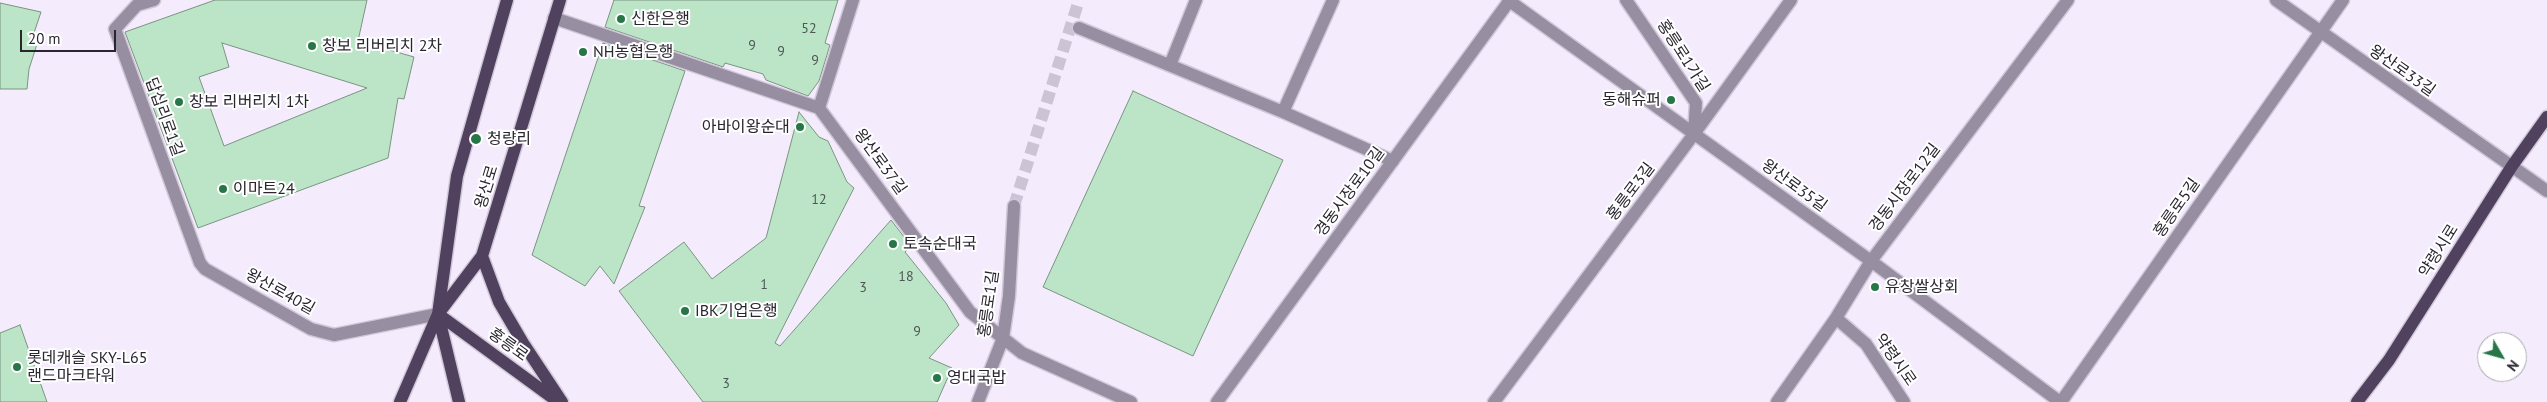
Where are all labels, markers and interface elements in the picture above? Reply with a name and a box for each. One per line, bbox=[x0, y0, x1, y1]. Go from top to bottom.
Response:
place label: 신한은행 bbox=[631, 9, 690, 29]
marker: 신한은행 bbox=[615, 13, 627, 25]
street label: 홍릉로1가길 bbox=[1653, 16, 1713, 96]
scale bar bbox=[22, 20, 119, 52]
house number: 52 bbox=[801, 21, 817, 37]
text: 20 m bbox=[28, 29, 61, 48]
place label: 창보 리버리치 2차 bbox=[322, 36, 442, 56]
house number: 9 bbox=[748, 38, 756, 54]
marker: 창보 리버리치 2차 bbox=[306, 40, 318, 52]
street label: 왕산로33길 bbox=[2365, 41, 2439, 101]
place label: NH농협은행 bbox=[593, 42, 673, 62]
house number: 9 bbox=[777, 44, 785, 60]
marker: NH농협은행 bbox=[577, 46, 589, 58]
house number: 9 bbox=[811, 53, 819, 69]
street label: 답십리로1길 bbox=[141, 75, 187, 159]
place label: 동해슈퍼 bbox=[1602, 90, 1661, 110]
place label: 창보 리버리치 1차 bbox=[189, 92, 309, 112]
marker: 동해슈퍼 bbox=[1665, 94, 1677, 106]
marker: 창보 리버리치 1차 bbox=[173, 96, 185, 108]
place label: 아바이왕순대 bbox=[702, 117, 790, 137]
marker: 아바이왕순대 bbox=[794, 121, 806, 133]
street label: 왕산로37길 bbox=[850, 125, 910, 199]
place label: 청량리 bbox=[487, 129, 531, 149]
marker: 청량리 bbox=[469, 132, 483, 146]
street label: 경동시장로12길 bbox=[1866, 140, 1944, 236]
street label: 경동시장로10길 bbox=[1311, 144, 1389, 240]
street label: 왕산로35길 bbox=[1757, 156, 1831, 216]
street label: 홍릉로3길 bbox=[1603, 159, 1659, 225]
street label: 왕산로 bbox=[471, 163, 503, 211]
street label: 홍릉로5길 bbox=[2150, 175, 2204, 241]
place label: 이마트24 bbox=[233, 179, 295, 199]
marker: 이마트24 bbox=[217, 183, 229, 195]
house number: 12 bbox=[811, 192, 827, 208]
street label: 약령시로 bbox=[2415, 221, 2463, 281]
place label: 토속순대국 bbox=[903, 234, 977, 254]
marker: 토속순대국 bbox=[887, 238, 899, 250]
street label: 왕산로40길 bbox=[242, 265, 318, 319]
house number: 18 bbox=[898, 269, 914, 285]
street label: 홍릉로1길 bbox=[975, 269, 1003, 339]
house number: 1 bbox=[760, 277, 768, 293]
place label: 유창쌀상회 bbox=[1885, 277, 1959, 297]
house number: 3 bbox=[859, 280, 867, 296]
marker: 유창쌀상회 bbox=[1869, 281, 1881, 293]
place label: IBK기업은행 bbox=[695, 301, 778, 321]
marker: IBK기업은행 bbox=[679, 305, 691, 317]
street label: 홍릉로 bbox=[484, 324, 532, 366]
house number: 9 bbox=[913, 324, 921, 340]
street label: 약령시로 bbox=[1870, 330, 1920, 390]
north arrow bbox=[2477, 332, 2527, 382]
place label: 롯데캐슬 SKY-L65 랜드마크타워 bbox=[27, 348, 147, 386]
text: N bbox=[2503, 356, 2523, 375]
marker: 롯데캐슬 SKY-L65 랜드마크타워 bbox=[11, 361, 23, 373]
place label: 영대국밥 bbox=[947, 368, 1006, 388]
marker: 영대국밥 bbox=[931, 372, 943, 384]
house number: 3 bbox=[722, 376, 730, 392]

